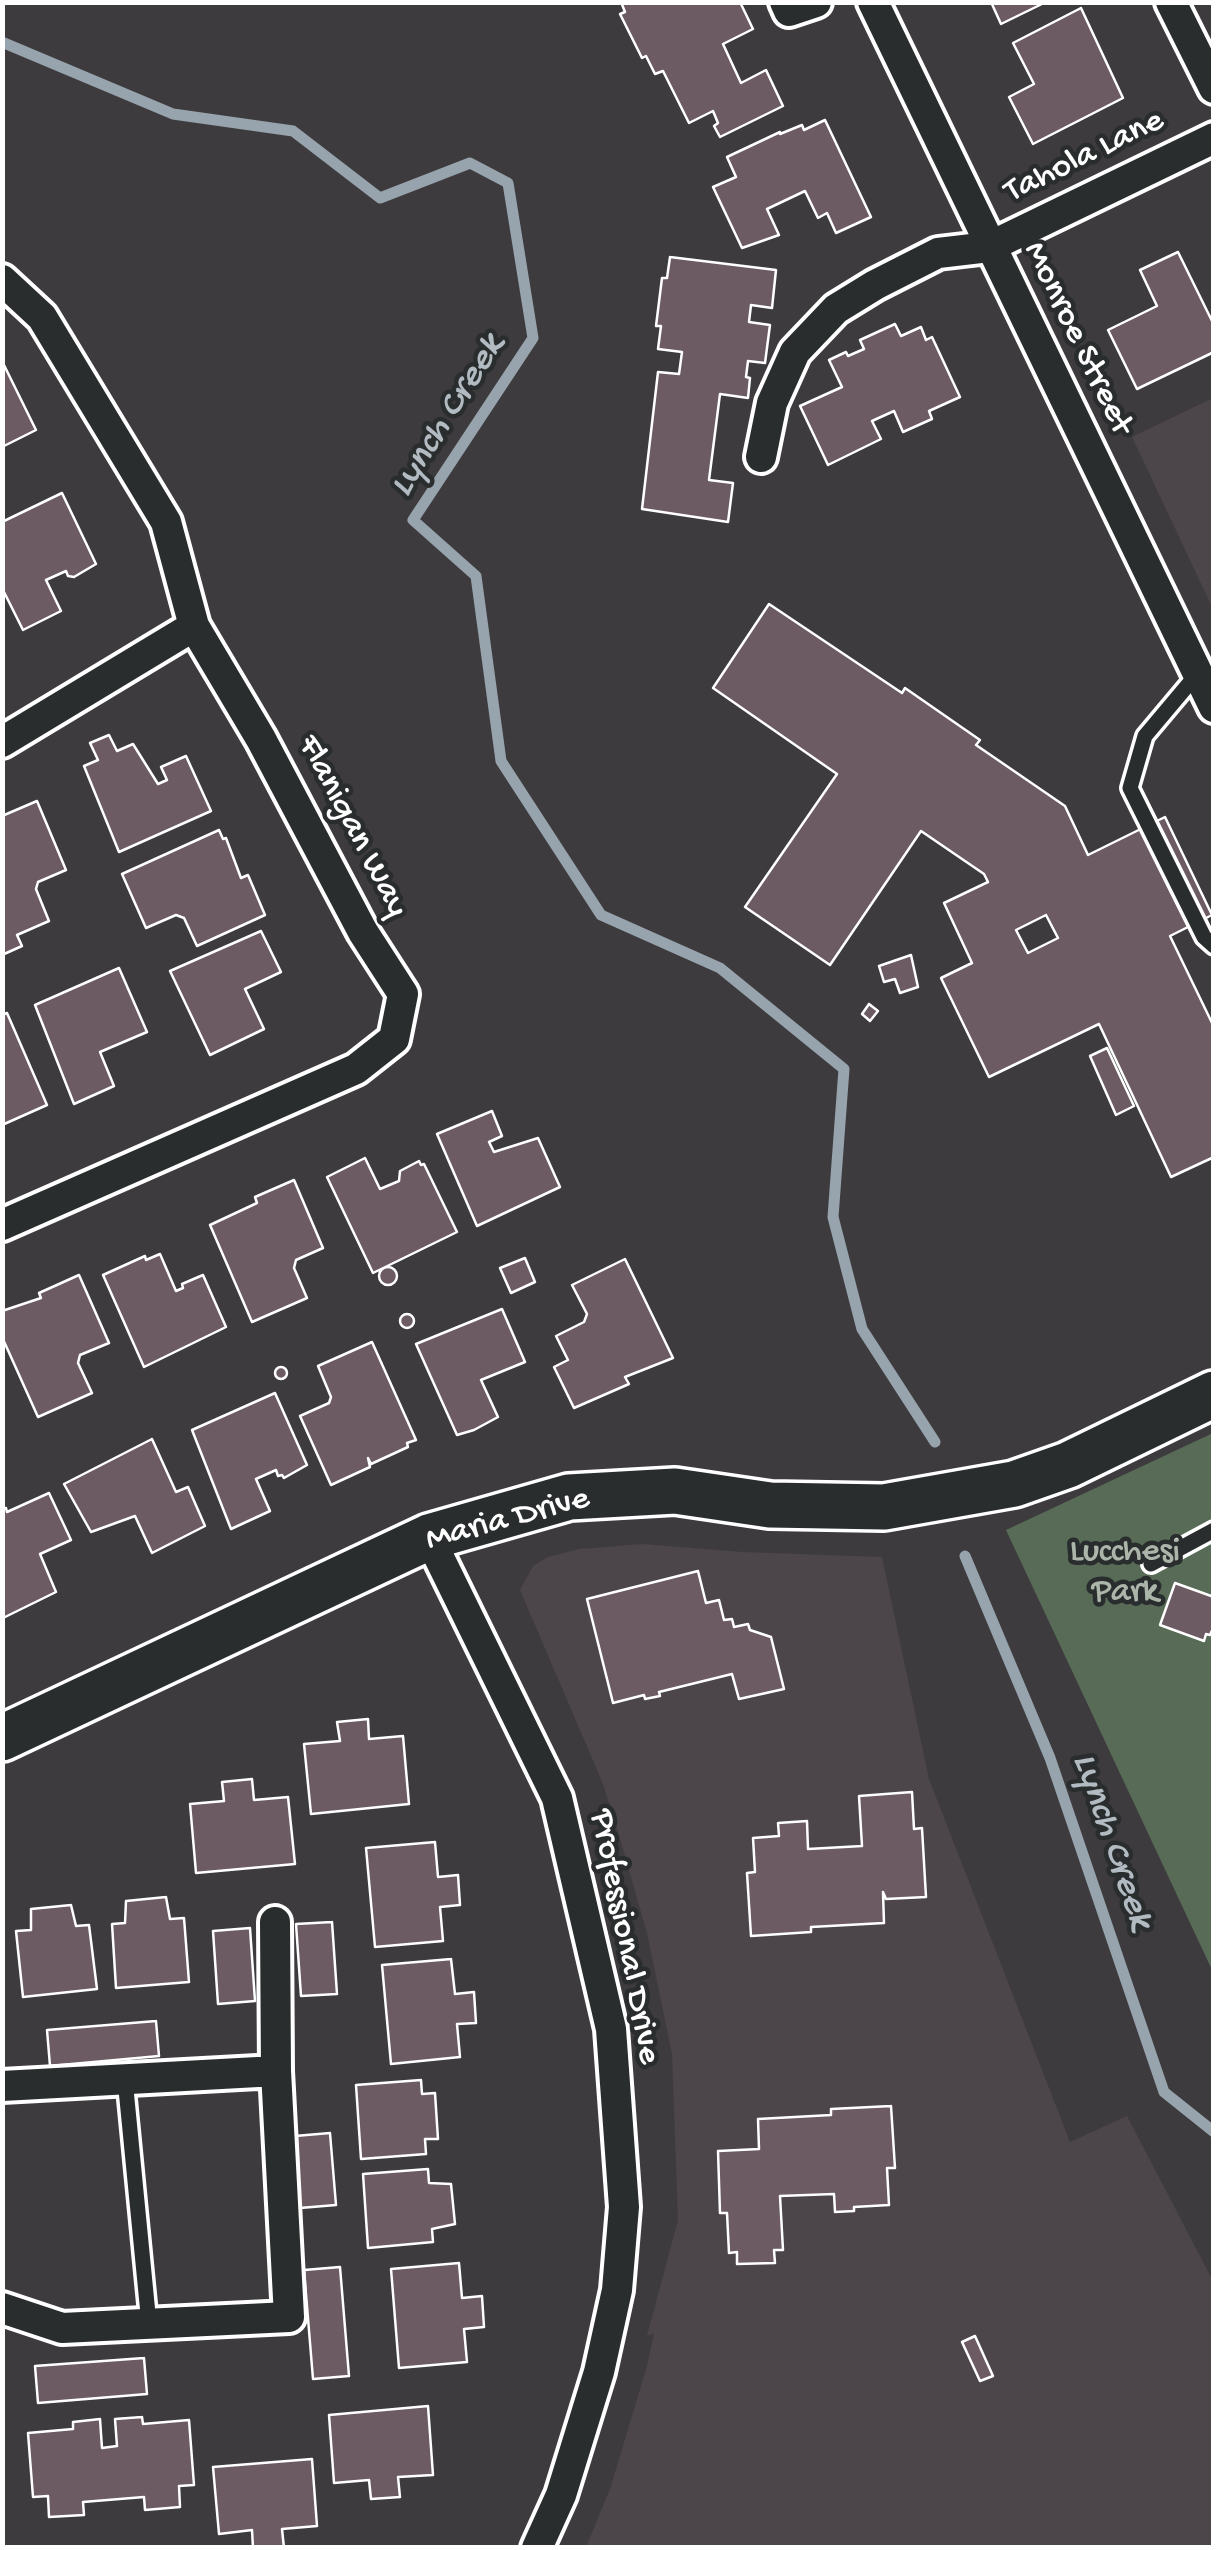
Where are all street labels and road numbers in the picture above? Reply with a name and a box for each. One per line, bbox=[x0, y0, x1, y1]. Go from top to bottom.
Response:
street label: Tahola Lane bbox=[998, 101, 1172, 215]
street label: Monroe Street bbox=[1011, 236, 1141, 442]
street label: Flanigan Way bbox=[286, 729, 416, 925]
street label: Maria Drive bbox=[422, 1479, 594, 1563]
street label: Professional Drive bbox=[578, 1806, 668, 2068]

